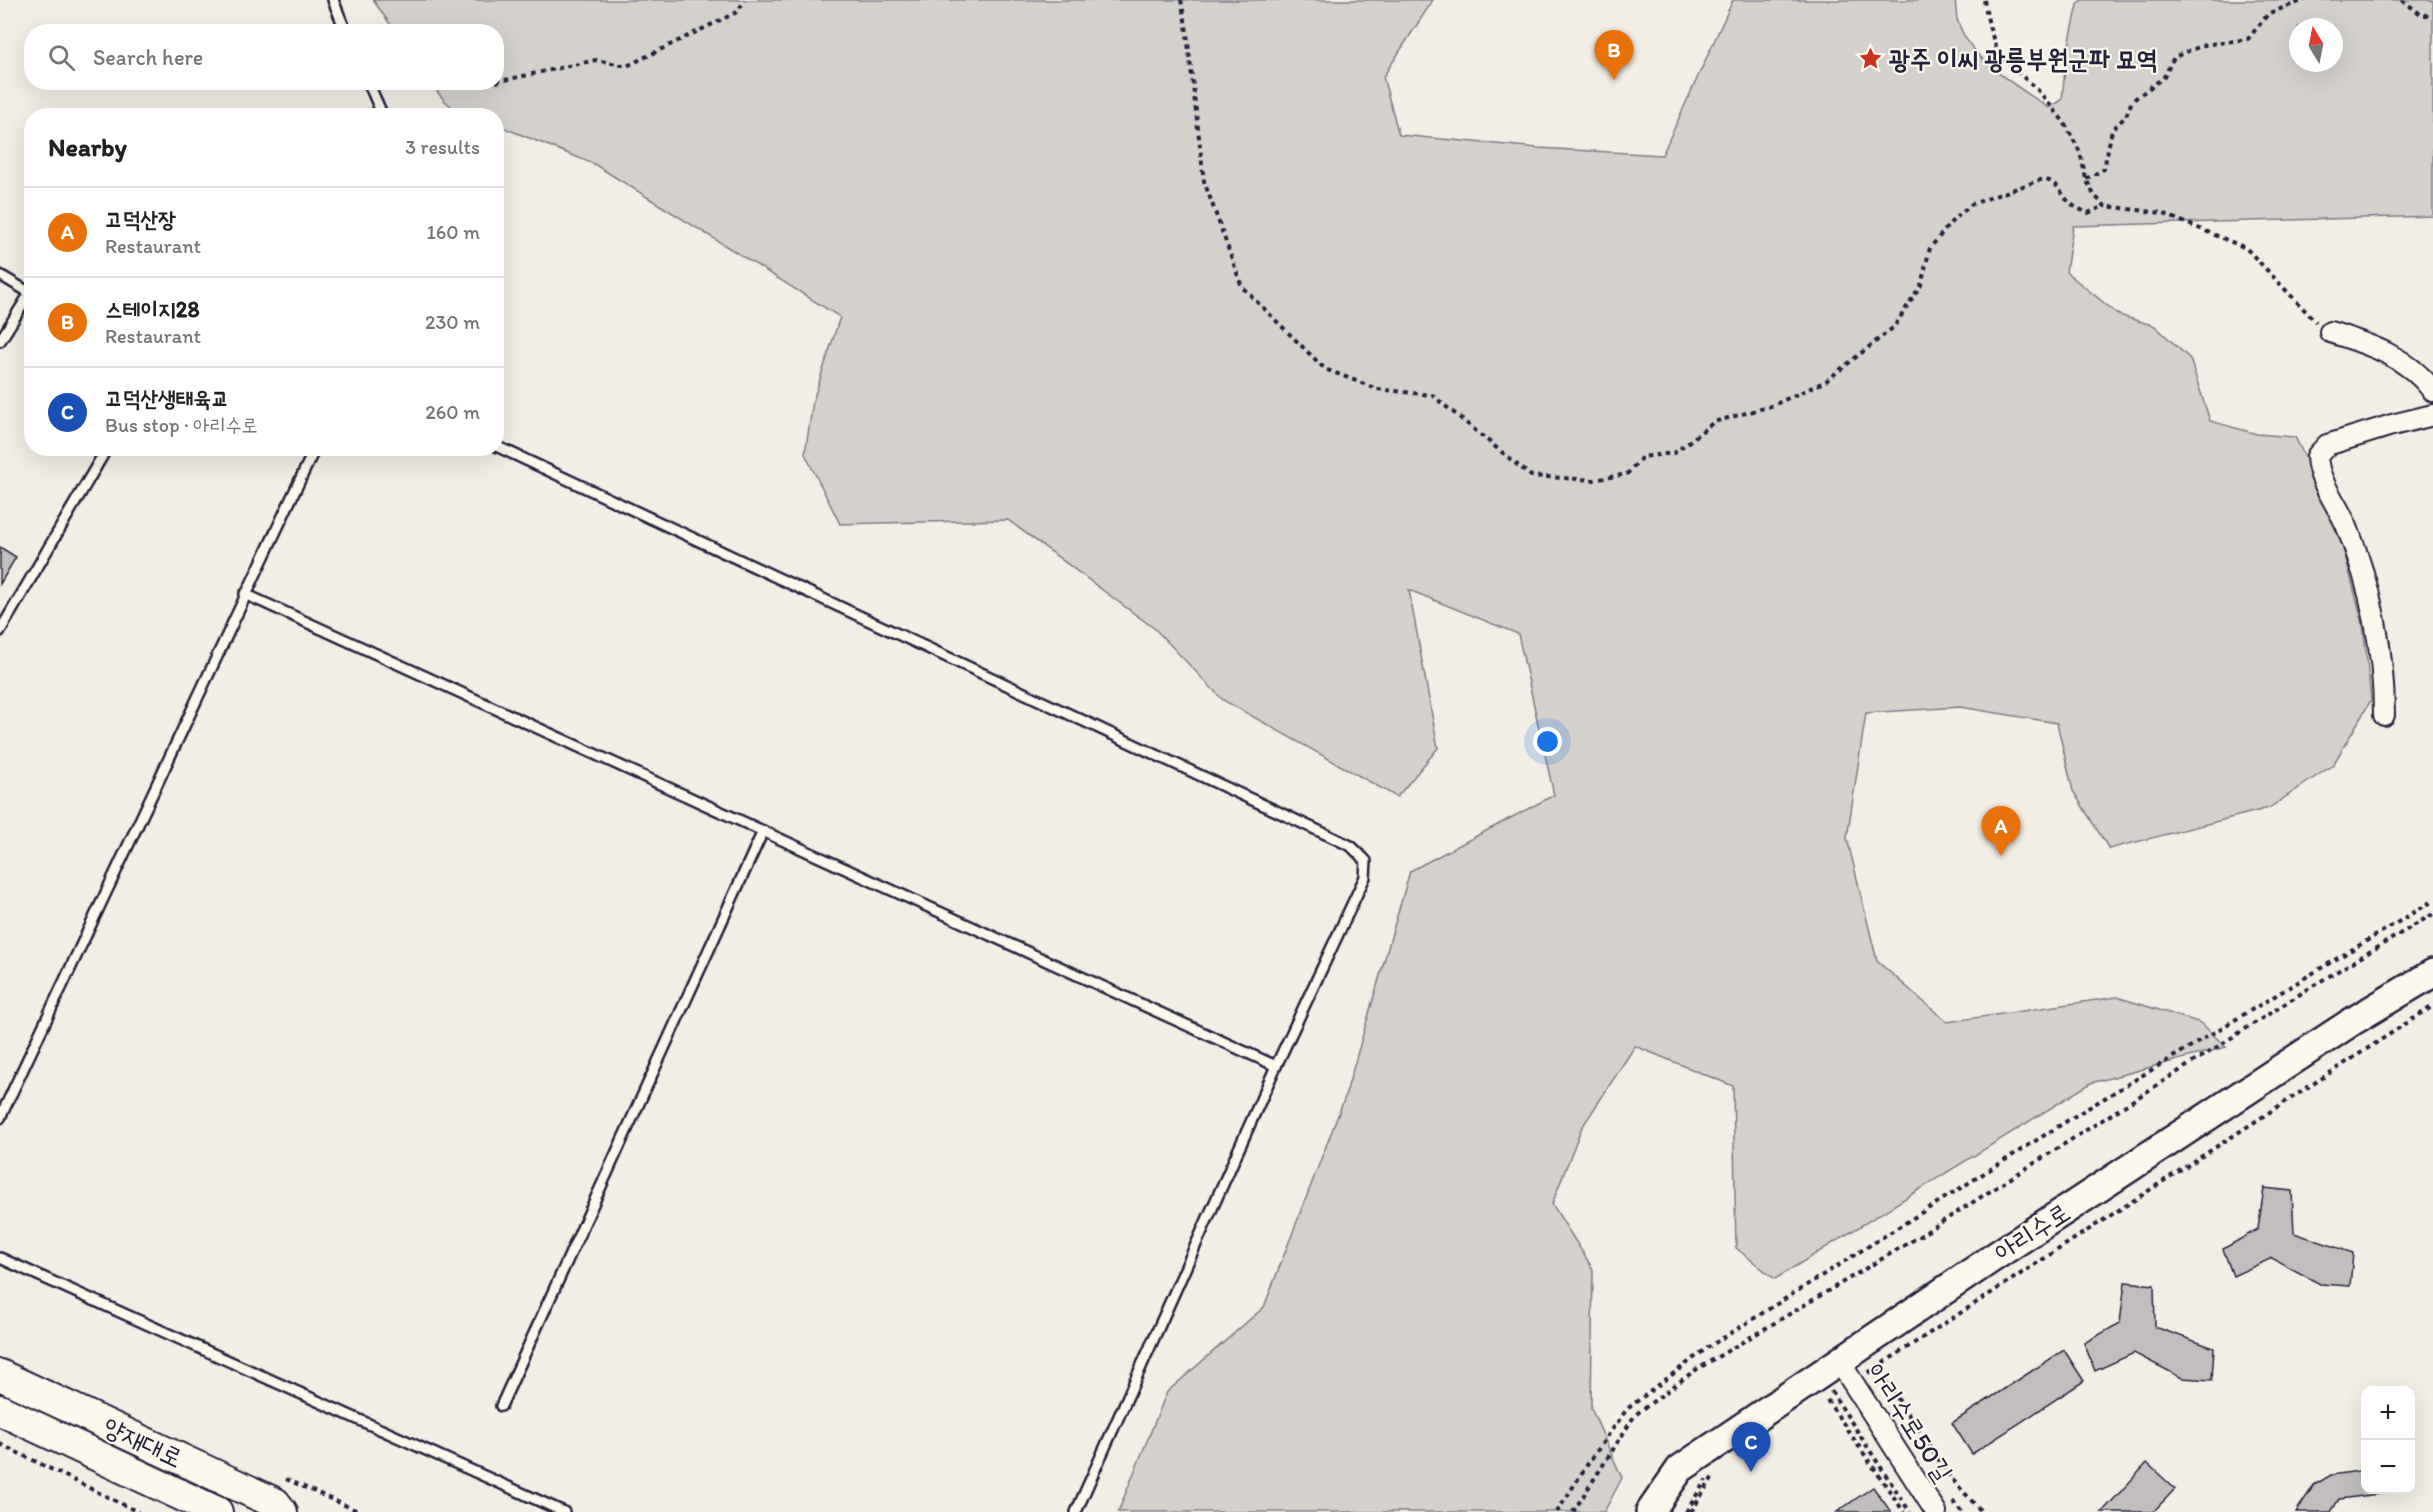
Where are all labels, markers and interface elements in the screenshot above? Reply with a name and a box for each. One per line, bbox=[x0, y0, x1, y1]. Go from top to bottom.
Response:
north arrow bbox=[2289, 18, 2343, 72]
search box bbox=[24, 24, 504, 90]
pin: B bbox=[1594, 31, 1634, 80]
icon: search bbox=[45, 41, 78, 74]
place label: 광주 이씨 광릉부원군파 묘역 bbox=[1889, 43, 2158, 75]
text: Search here bbox=[93, 44, 203, 71]
place icon: 광주 이씨 광릉부원군파 묘역 bbox=[1858, 46, 1884, 72]
text: Nearby bbox=[48, 131, 127, 163]
text: 3 results bbox=[405, 135, 480, 159]
text: 고덕산장 bbox=[105, 206, 176, 233]
text: A bbox=[61, 220, 74, 244]
text: 160 m bbox=[427, 220, 480, 244]
text: Restaurant bbox=[105, 234, 201, 258]
text: 스테이지28 bbox=[105, 296, 199, 323]
text: B bbox=[61, 310, 74, 334]
text: 230 m bbox=[425, 310, 480, 334]
text: Restaurant bbox=[105, 324, 201, 348]
text: 고덕산생태육교 bbox=[105, 385, 229, 412]
text: C bbox=[61, 400, 74, 424]
text: 260 m bbox=[425, 400, 480, 424]
text: Bus stop · 아리수로 bbox=[105, 413, 258, 437]
your location bbox=[1533, 727, 1562, 756]
pin: A bbox=[1982, 806, 2020, 856]
street label: 아리수로 bbox=[1988, 1196, 2076, 1268]
street label: 아리수로50길 bbox=[1860, 1357, 1960, 1487]
map controls bbox=[2361, 1386, 2415, 1494]
button: + bbox=[2361, 1386, 2415, 1440]
street label: 양재대로 bbox=[98, 1410, 188, 1474]
pin: C bbox=[1732, 1422, 1770, 1472]
button: − bbox=[2361, 1440, 2415, 1494]

